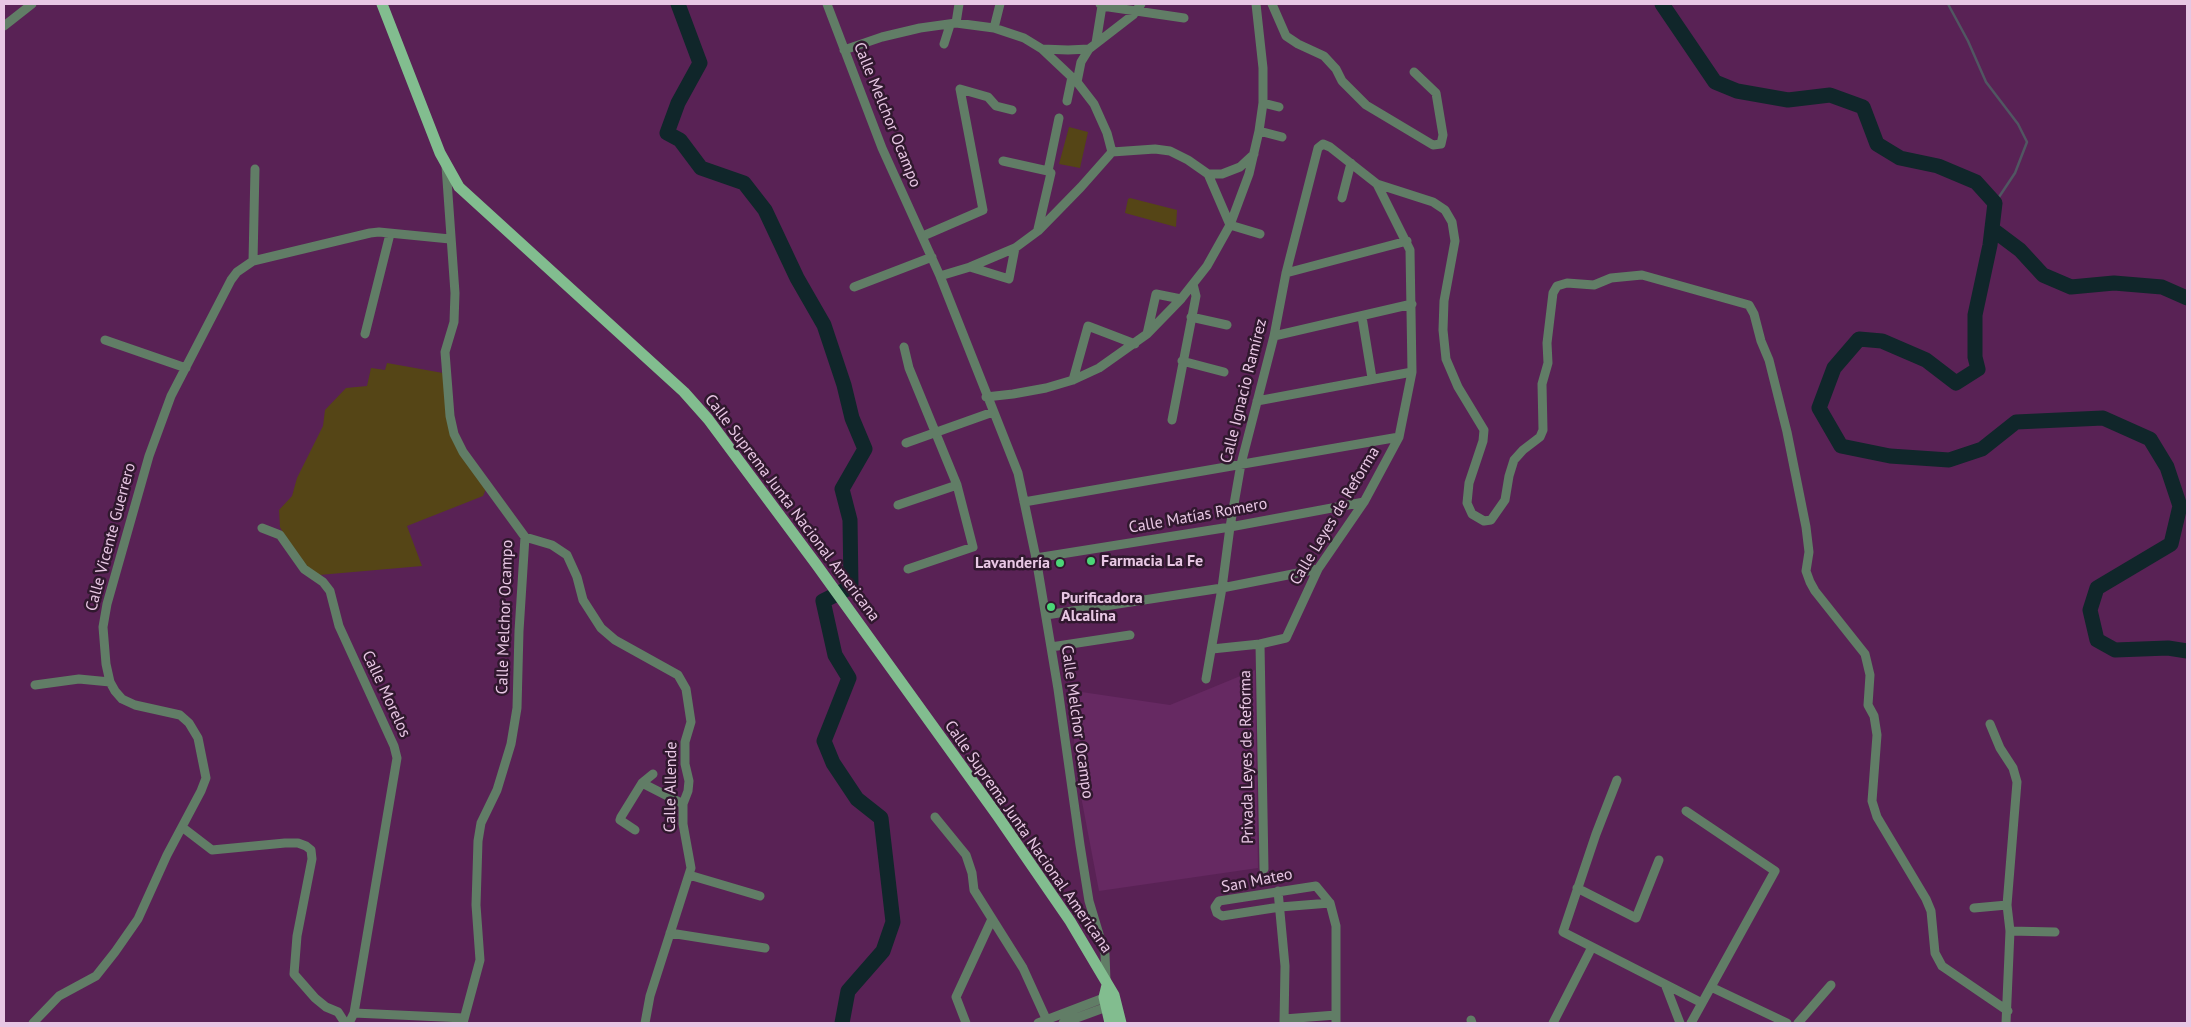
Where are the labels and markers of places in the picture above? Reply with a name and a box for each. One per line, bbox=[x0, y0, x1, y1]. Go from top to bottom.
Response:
place label: Farmacia La Fe bbox=[1101, 551, 1203, 571]
place label: Lavandería bbox=[975, 553, 1050, 573]
marker: Farmacia La Fe bbox=[1085, 555, 1097, 567]
marker: Lavandería bbox=[1054, 557, 1066, 569]
place label: Purificadora Alcalina bbox=[1061, 588, 1143, 626]
marker: Purificadora Alcalina bbox=[1045, 601, 1057, 613]

